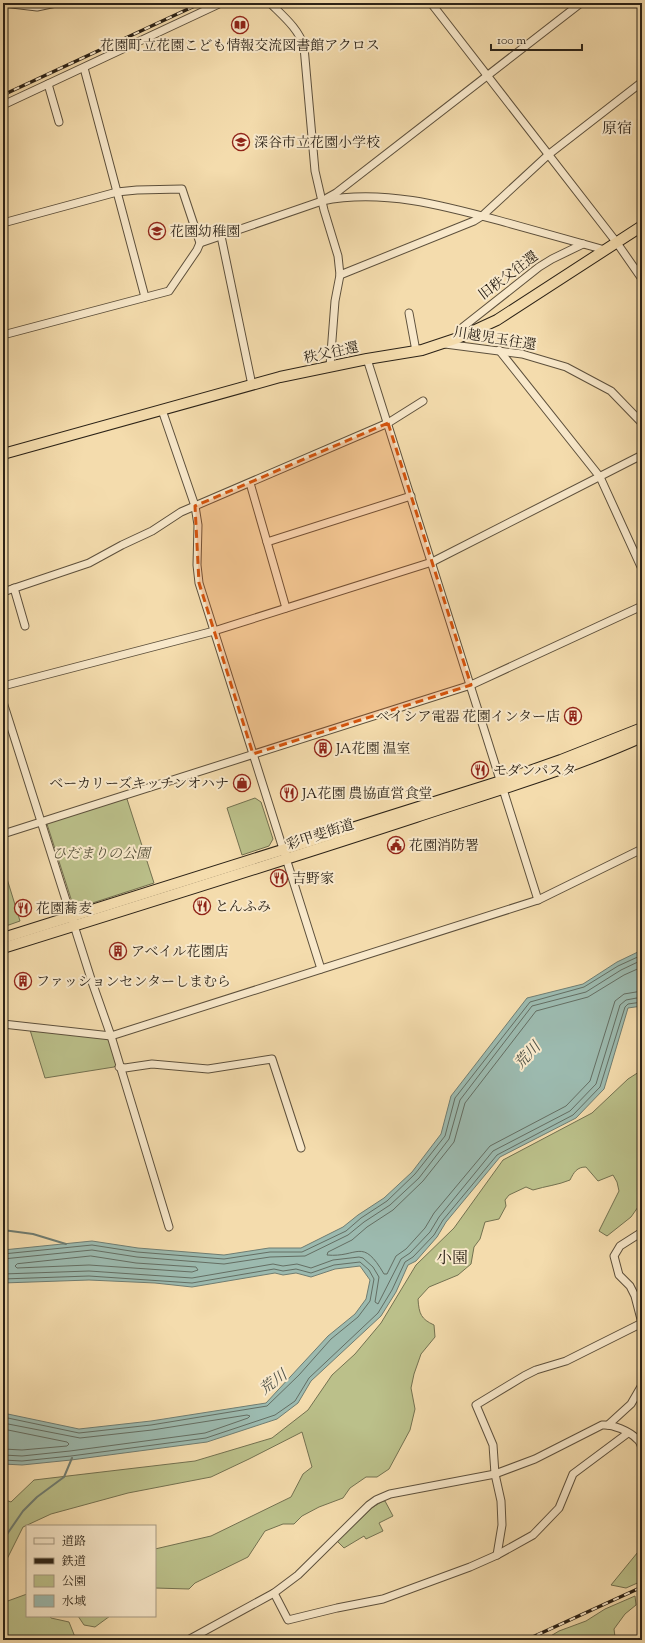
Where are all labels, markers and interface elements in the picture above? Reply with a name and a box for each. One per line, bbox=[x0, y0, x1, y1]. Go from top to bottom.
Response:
library icon: 花園町立花園こども情報交流図書館アクロス bbox=[230, 15, 250, 35]
scale bar bbox=[491, 26, 582, 52]
text: 100 m bbox=[497, 32, 526, 50]
place label: 花園町立花園こども情報交流図書館アクロス bbox=[100, 37, 380, 57]
district label: 原宿 bbox=[602, 119, 632, 140]
school or university icon: 深谷市立花園小学校 bbox=[231, 132, 251, 152]
place label: 深谷市立花園小学校 bbox=[254, 134, 380, 154]
school or university icon: 花園幼稚園 bbox=[147, 221, 167, 241]
place label: 花園幼稚園 bbox=[170, 223, 240, 243]
street label: 旧秩父往還 bbox=[475, 248, 543, 306]
street label: 川越児玉往還 bbox=[452, 324, 538, 356]
street label: 秩父往還 bbox=[302, 338, 361, 370]
building icon: ベイシア電器 花園インター店 bbox=[563, 706, 583, 726]
place label: ベイシア電器 花園インター店 bbox=[376, 708, 560, 728]
building icon: JA花園 温室 bbox=[313, 738, 333, 758]
place label: JA花園 温室 bbox=[335, 740, 410, 760]
restaurant icon: モダンパスタ bbox=[470, 760, 490, 780]
place label: モダンパスタ bbox=[493, 762, 576, 782]
shop icon: ベーカリーズキッチンオハナ bbox=[232, 773, 252, 793]
place label: ベーカリーズキッチンオハナ bbox=[49, 775, 229, 795]
restaurant icon: JA花園 農協直営食堂 bbox=[279, 783, 299, 803]
place label: JA花園 農協直営食堂 bbox=[301, 785, 432, 805]
street label: 彩甲斐街道 bbox=[284, 816, 357, 856]
public building icon: 花園消防署 bbox=[386, 835, 406, 855]
place label: 花園消防署 bbox=[409, 837, 479, 857]
park label: ひだまりの公園 bbox=[52, 845, 152, 865]
restaurant icon: 吉野家 bbox=[269, 868, 289, 888]
place label: 吉野家 bbox=[292, 870, 334, 890]
restaurant icon: とんふみ bbox=[192, 896, 212, 916]
restaurant icon: 花園蕎麦 bbox=[13, 898, 33, 918]
place label: とんふみ bbox=[215, 898, 271, 918]
place label: 花園蕎麦 bbox=[36, 900, 92, 920]
building icon: アベイル花園店 bbox=[108, 941, 128, 961]
place label: アベイル花園店 bbox=[131, 943, 228, 963]
building icon: ファッションセンターしまむら bbox=[13, 971, 33, 991]
place label: ファッションセンターしまむら bbox=[36, 973, 231, 993]
water label: 荒川 bbox=[510, 1036, 547, 1074]
district label: 小園 bbox=[436, 1248, 468, 1271]
water label: 荒川 bbox=[256, 1365, 294, 1401]
legend bbox=[26, 1525, 156, 1617]
text: 道路 bbox=[62, 1533, 86, 1551]
text: 鉄道 bbox=[61, 1553, 86, 1571]
text: 公園 bbox=[62, 1573, 86, 1591]
text: 水域 bbox=[62, 1593, 86, 1611]

